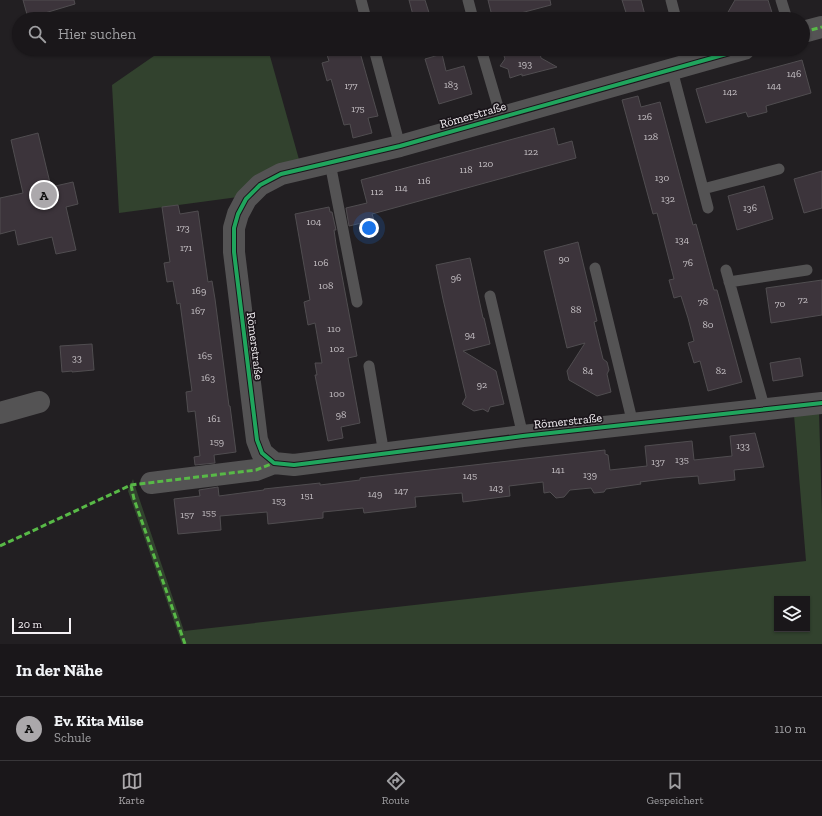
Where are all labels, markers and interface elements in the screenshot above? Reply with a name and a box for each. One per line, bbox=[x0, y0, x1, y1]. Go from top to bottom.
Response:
search box bbox=[12, 12, 810, 56]
icon: search bbox=[26, 23, 48, 45]
text: Hier suchen bbox=[58, 25, 136, 43]
house number: 193 bbox=[518, 58, 532, 70]
house number: 146 bbox=[787, 68, 801, 80]
house number: 183 bbox=[444, 79, 458, 91]
house number: 177 bbox=[344, 80, 358, 92]
house number: 144 bbox=[767, 80, 782, 92]
house number: 142 bbox=[723, 86, 737, 98]
street label: Römerstraße bbox=[438, 99, 508, 131]
house number: 175 bbox=[351, 103, 365, 115]
house number: 126 bbox=[638, 111, 652, 123]
house number: 128 bbox=[644, 131, 658, 143]
house number: 122 bbox=[524, 146, 538, 158]
house number: 120 bbox=[479, 158, 494, 170]
house number: 118 bbox=[459, 164, 473, 176]
house number: 130 bbox=[655, 172, 669, 184]
house number: 116 bbox=[417, 175, 431, 187]
pin: A bbox=[31, 180, 57, 210]
house number: 114 bbox=[394, 182, 408, 194]
house number: 112 bbox=[371, 186, 383, 198]
house number: 132 bbox=[661, 193, 675, 205]
house number: 136 bbox=[743, 202, 757, 214]
house number: 104 bbox=[307, 216, 322, 228]
your location bbox=[359, 218, 379, 238]
house number: 173 bbox=[176, 222, 190, 234]
house number: 134 bbox=[675, 234, 690, 246]
house number: 171 bbox=[180, 242, 192, 254]
house number: 90 bbox=[558, 253, 570, 265]
house number: 106 bbox=[314, 257, 328, 269]
house number: 76 bbox=[683, 257, 693, 269]
house number: 96 bbox=[451, 272, 461, 284]
house number: 108 bbox=[319, 280, 334, 292]
house number: 169 bbox=[192, 285, 206, 297]
house number: 72 bbox=[798, 294, 808, 306]
house number: 78 bbox=[698, 296, 708, 308]
house number: 70 bbox=[775, 298, 785, 310]
house number: 88 bbox=[571, 304, 581, 316]
house number: 167 bbox=[191, 305, 205, 317]
street label: Römerstraße bbox=[244, 311, 266, 381]
house number: 80 bbox=[702, 319, 714, 331]
house number: 110 bbox=[327, 323, 341, 335]
house number: 94 bbox=[465, 329, 476, 341]
house number: 102 bbox=[330, 343, 344, 355]
house number: 165 bbox=[198, 350, 212, 362]
house number: 33 bbox=[72, 352, 82, 364]
house number: 84 bbox=[583, 365, 594, 377]
house number: 82 bbox=[716, 365, 726, 377]
house number: 163 bbox=[201, 372, 215, 384]
house number: 92 bbox=[477, 379, 487, 391]
house number: 100 bbox=[329, 388, 345, 400]
house number: 98 bbox=[336, 409, 346, 421]
street label: Römerstraße bbox=[533, 410, 603, 432]
house number: 161 bbox=[207, 413, 221, 425]
house number: 159 bbox=[210, 436, 224, 448]
house number: 133 bbox=[736, 440, 750, 452]
house number: 135 bbox=[675, 454, 689, 466]
house number: 137 bbox=[651, 456, 665, 468]
house number: 141 bbox=[551, 464, 565, 476]
house number: 139 bbox=[583, 469, 597, 481]
house number: 145 bbox=[463, 470, 477, 482]
house number: 143 bbox=[489, 482, 503, 494]
house number: 147 bbox=[394, 485, 408, 497]
house number: 149 bbox=[368, 488, 382, 500]
house number: 151 bbox=[301, 490, 314, 502]
house number: 153 bbox=[272, 495, 286, 507]
house number: 155 bbox=[202, 507, 216, 519]
house number: 157 bbox=[180, 509, 194, 521]
map controls bbox=[774, 596, 810, 632]
button: layers bbox=[774, 596, 810, 632]
scale bar bbox=[12, 616, 71, 635]
text: 20 m bbox=[18, 618, 42, 631]
text: In der Nähe bbox=[16, 660, 103, 680]
text: Ev. Kita Milse bbox=[54, 712, 144, 730]
text: A bbox=[25, 721, 33, 736]
text: 110 m bbox=[774, 721, 806, 736]
text: Schule bbox=[54, 730, 91, 745]
tab: Karte bbox=[119, 770, 145, 807]
tab: Route bbox=[382, 770, 409, 807]
tab: Gespeichert bbox=[646, 770, 704, 807]

